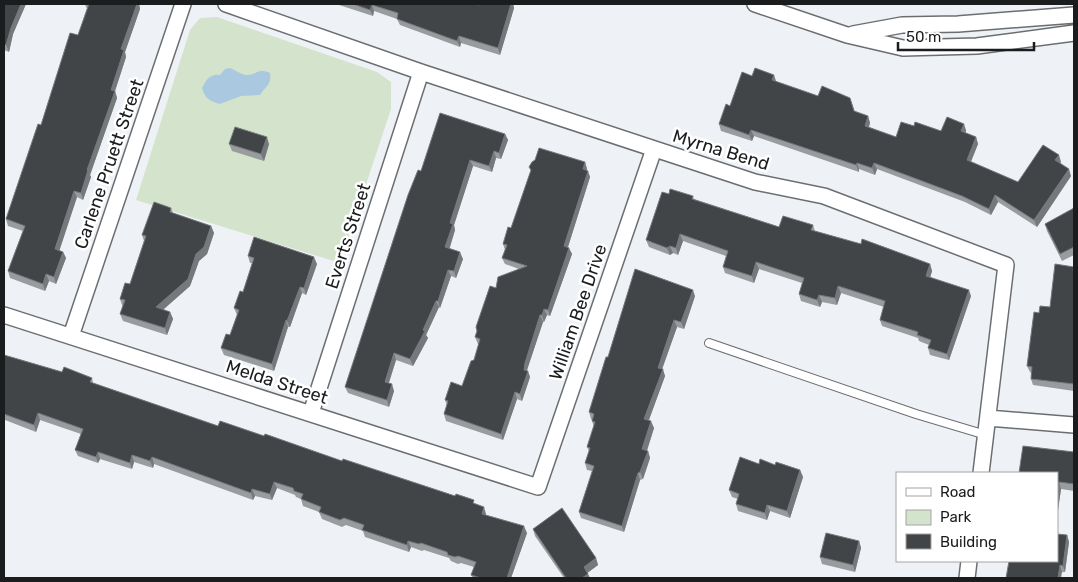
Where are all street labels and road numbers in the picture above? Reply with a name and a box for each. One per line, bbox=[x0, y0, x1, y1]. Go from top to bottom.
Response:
street label: Carlene Pruett Street bbox=[70, 76, 148, 252]
street label: Myrna Bend bbox=[670, 125, 772, 175]
street label: Everts Street bbox=[321, 180, 375, 292]
street label: William Bee Drive bbox=[544, 241, 612, 383]
street label: Melda Street bbox=[223, 355, 331, 409]

